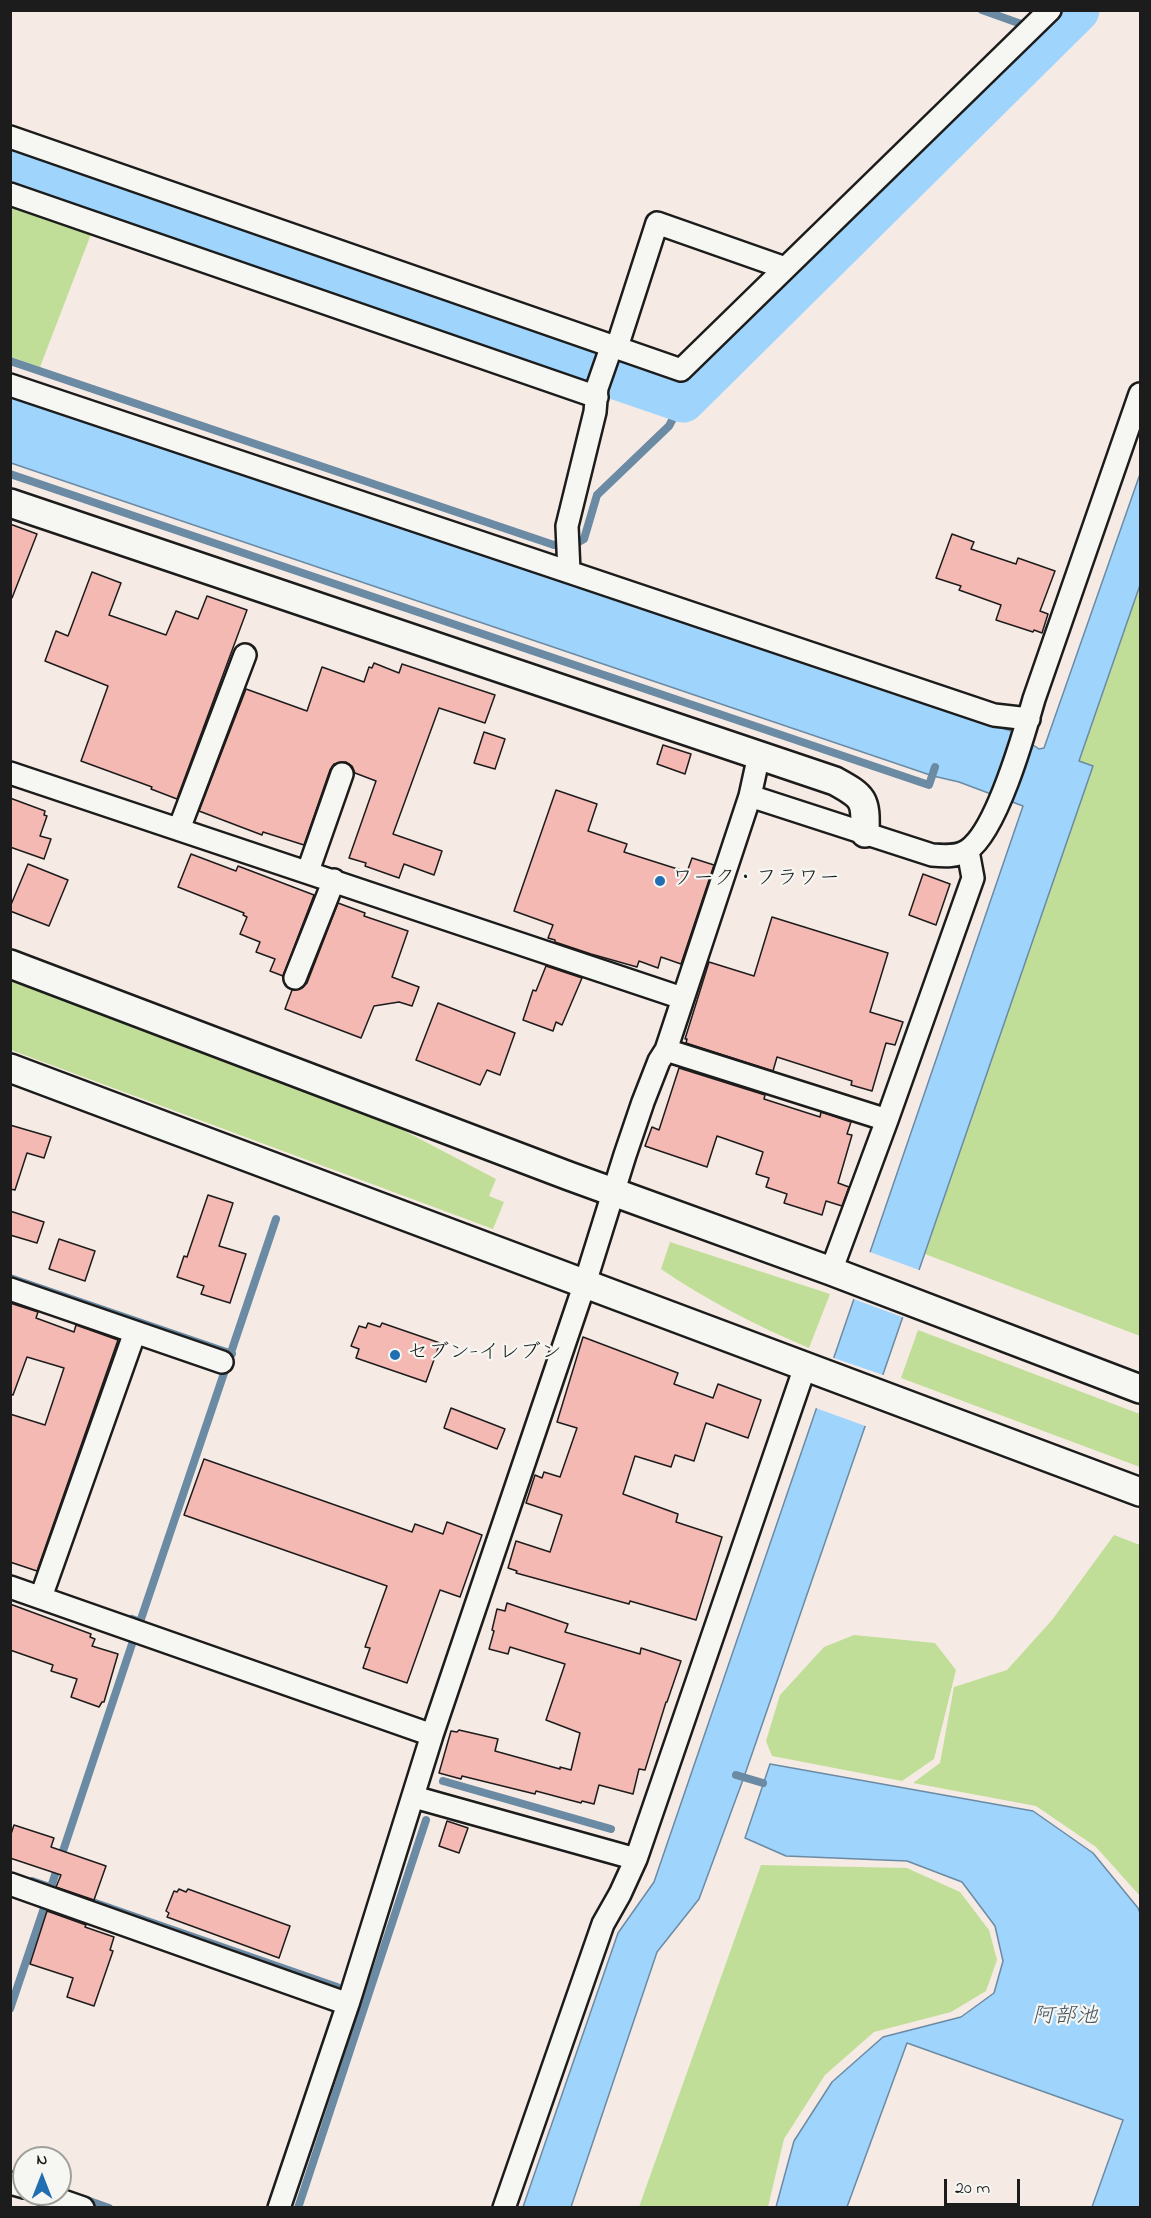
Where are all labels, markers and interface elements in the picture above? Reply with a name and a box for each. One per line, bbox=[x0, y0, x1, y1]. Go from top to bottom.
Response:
place label: ワーク・フラワー bbox=[672, 868, 840, 894]
marker: ワーク・フラワー bbox=[653, 874, 667, 888]
place label: セブン-イレブン bbox=[407, 1342, 562, 1368]
marker: セブン-イレブン bbox=[388, 1348, 402, 1362]
water label: 阿部池 bbox=[1032, 2005, 1098, 2031]
north arrow bbox=[12, 2146, 72, 2206]
text: N bbox=[37, 2148, 47, 2172]
scale bar bbox=[947, 2167, 1024, 2205]
text: 20 m bbox=[955, 2176, 990, 2202]

